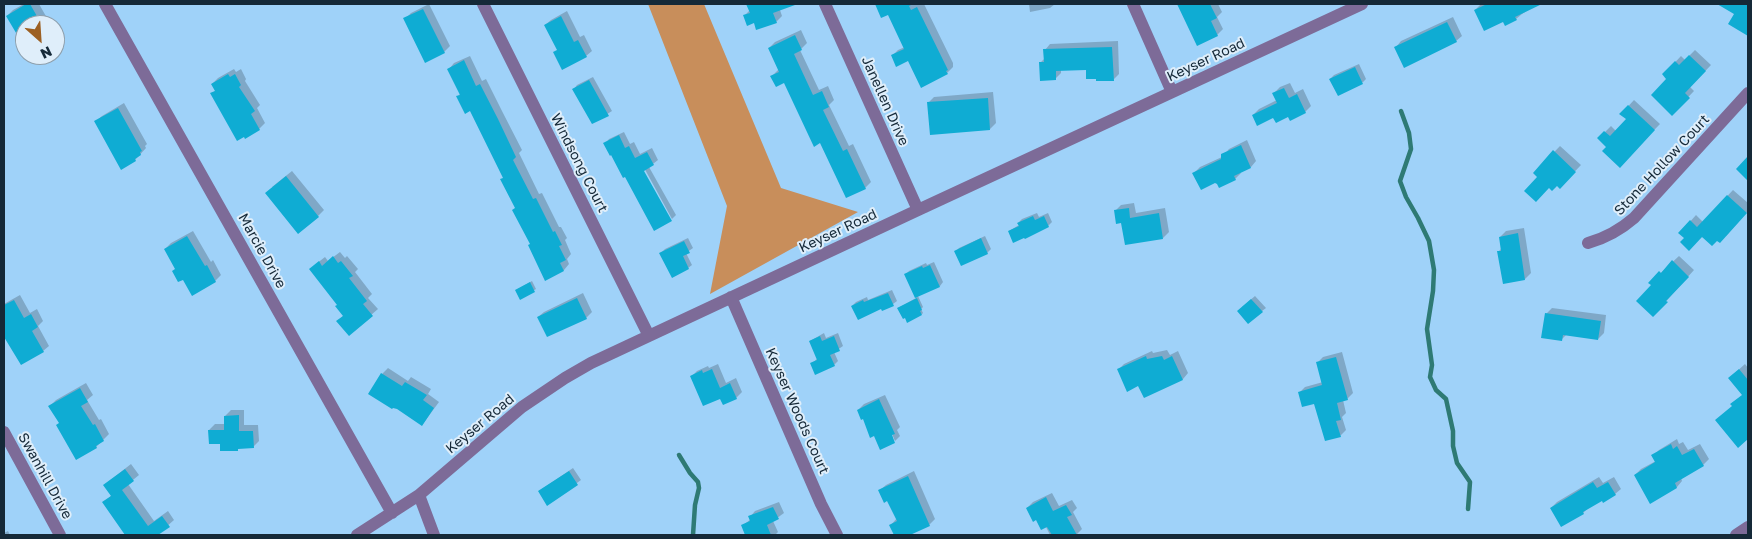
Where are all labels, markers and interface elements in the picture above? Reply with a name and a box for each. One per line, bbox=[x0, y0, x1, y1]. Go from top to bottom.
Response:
north arrow bbox=[15, 15, 65, 65]
street label: Keyser Road bbox=[1164, 35, 1248, 85]
text: N bbox=[38, 43, 55, 63]
street label: Janellen Drive bbox=[858, 54, 912, 148]
street label: Windsong Court bbox=[547, 111, 611, 215]
street label: Stone Hollow Court bbox=[1611, 111, 1713, 219]
street label: Keyser Road bbox=[796, 206, 880, 256]
street label: Marcie Drive bbox=[235, 211, 289, 291]
street label: Keyser Woods Court bbox=[762, 345, 832, 477]
street label: Keyser Road bbox=[442, 391, 518, 457]
street label: Swanhill Drive bbox=[14, 430, 76, 522]

